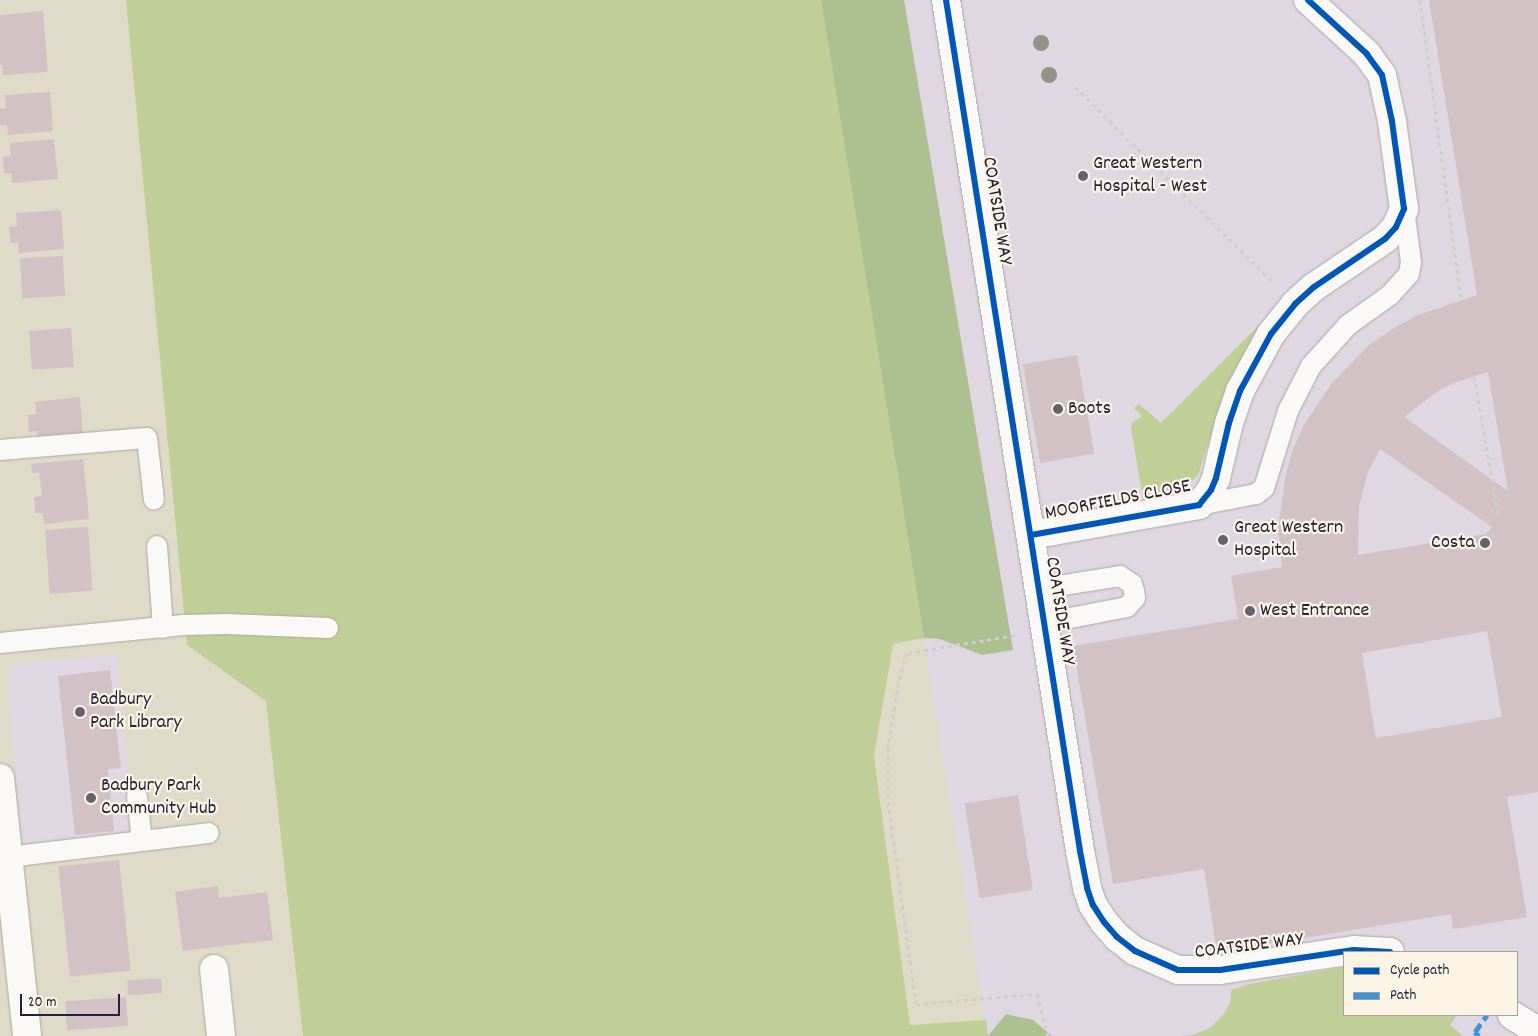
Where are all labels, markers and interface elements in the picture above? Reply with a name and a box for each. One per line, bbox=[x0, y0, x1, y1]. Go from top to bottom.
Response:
place label: Great Western Hospital - West bbox=[1093, 153, 1207, 200]
street label: COATSIDE WAY bbox=[976, 155, 1016, 267]
marker: Great Western Hospital - West bbox=[1077, 170, 1089, 182]
place label: Boots bbox=[1068, 397, 1111, 421]
marker: Boots bbox=[1052, 403, 1064, 415]
street label: MOORFIELDS CLOSE bbox=[1043, 475, 1193, 527]
place label: Great Western Hospital bbox=[1234, 516, 1343, 563]
place label: Costa bbox=[1431, 531, 1475, 555]
marker: Great Western Hospital bbox=[1216, 533, 1230, 547]
marker: Costa bbox=[1479, 537, 1491, 549]
street label: COATSIDE WAY bbox=[1039, 555, 1079, 667]
place label: West Entrance bbox=[1260, 599, 1369, 623]
marker: West Entrance bbox=[1244, 605, 1256, 617]
place label: Badbury Park Library bbox=[90, 688, 181, 735]
marker: Badbury Park Library bbox=[74, 706, 86, 718]
place label: Badbury Park Community Hub bbox=[101, 774, 216, 821]
marker: Badbury Park Community Hub bbox=[85, 792, 97, 804]
street label: COATSIDE WAY bbox=[1193, 928, 1305, 966]
legend bbox=[1343, 951, 1518, 1016]
text: Cycle path bbox=[1390, 960, 1449, 982]
scale bar bbox=[22, 984, 122, 1016]
text: Path bbox=[1390, 985, 1416, 1007]
text: 20 m bbox=[28, 992, 56, 1014]

